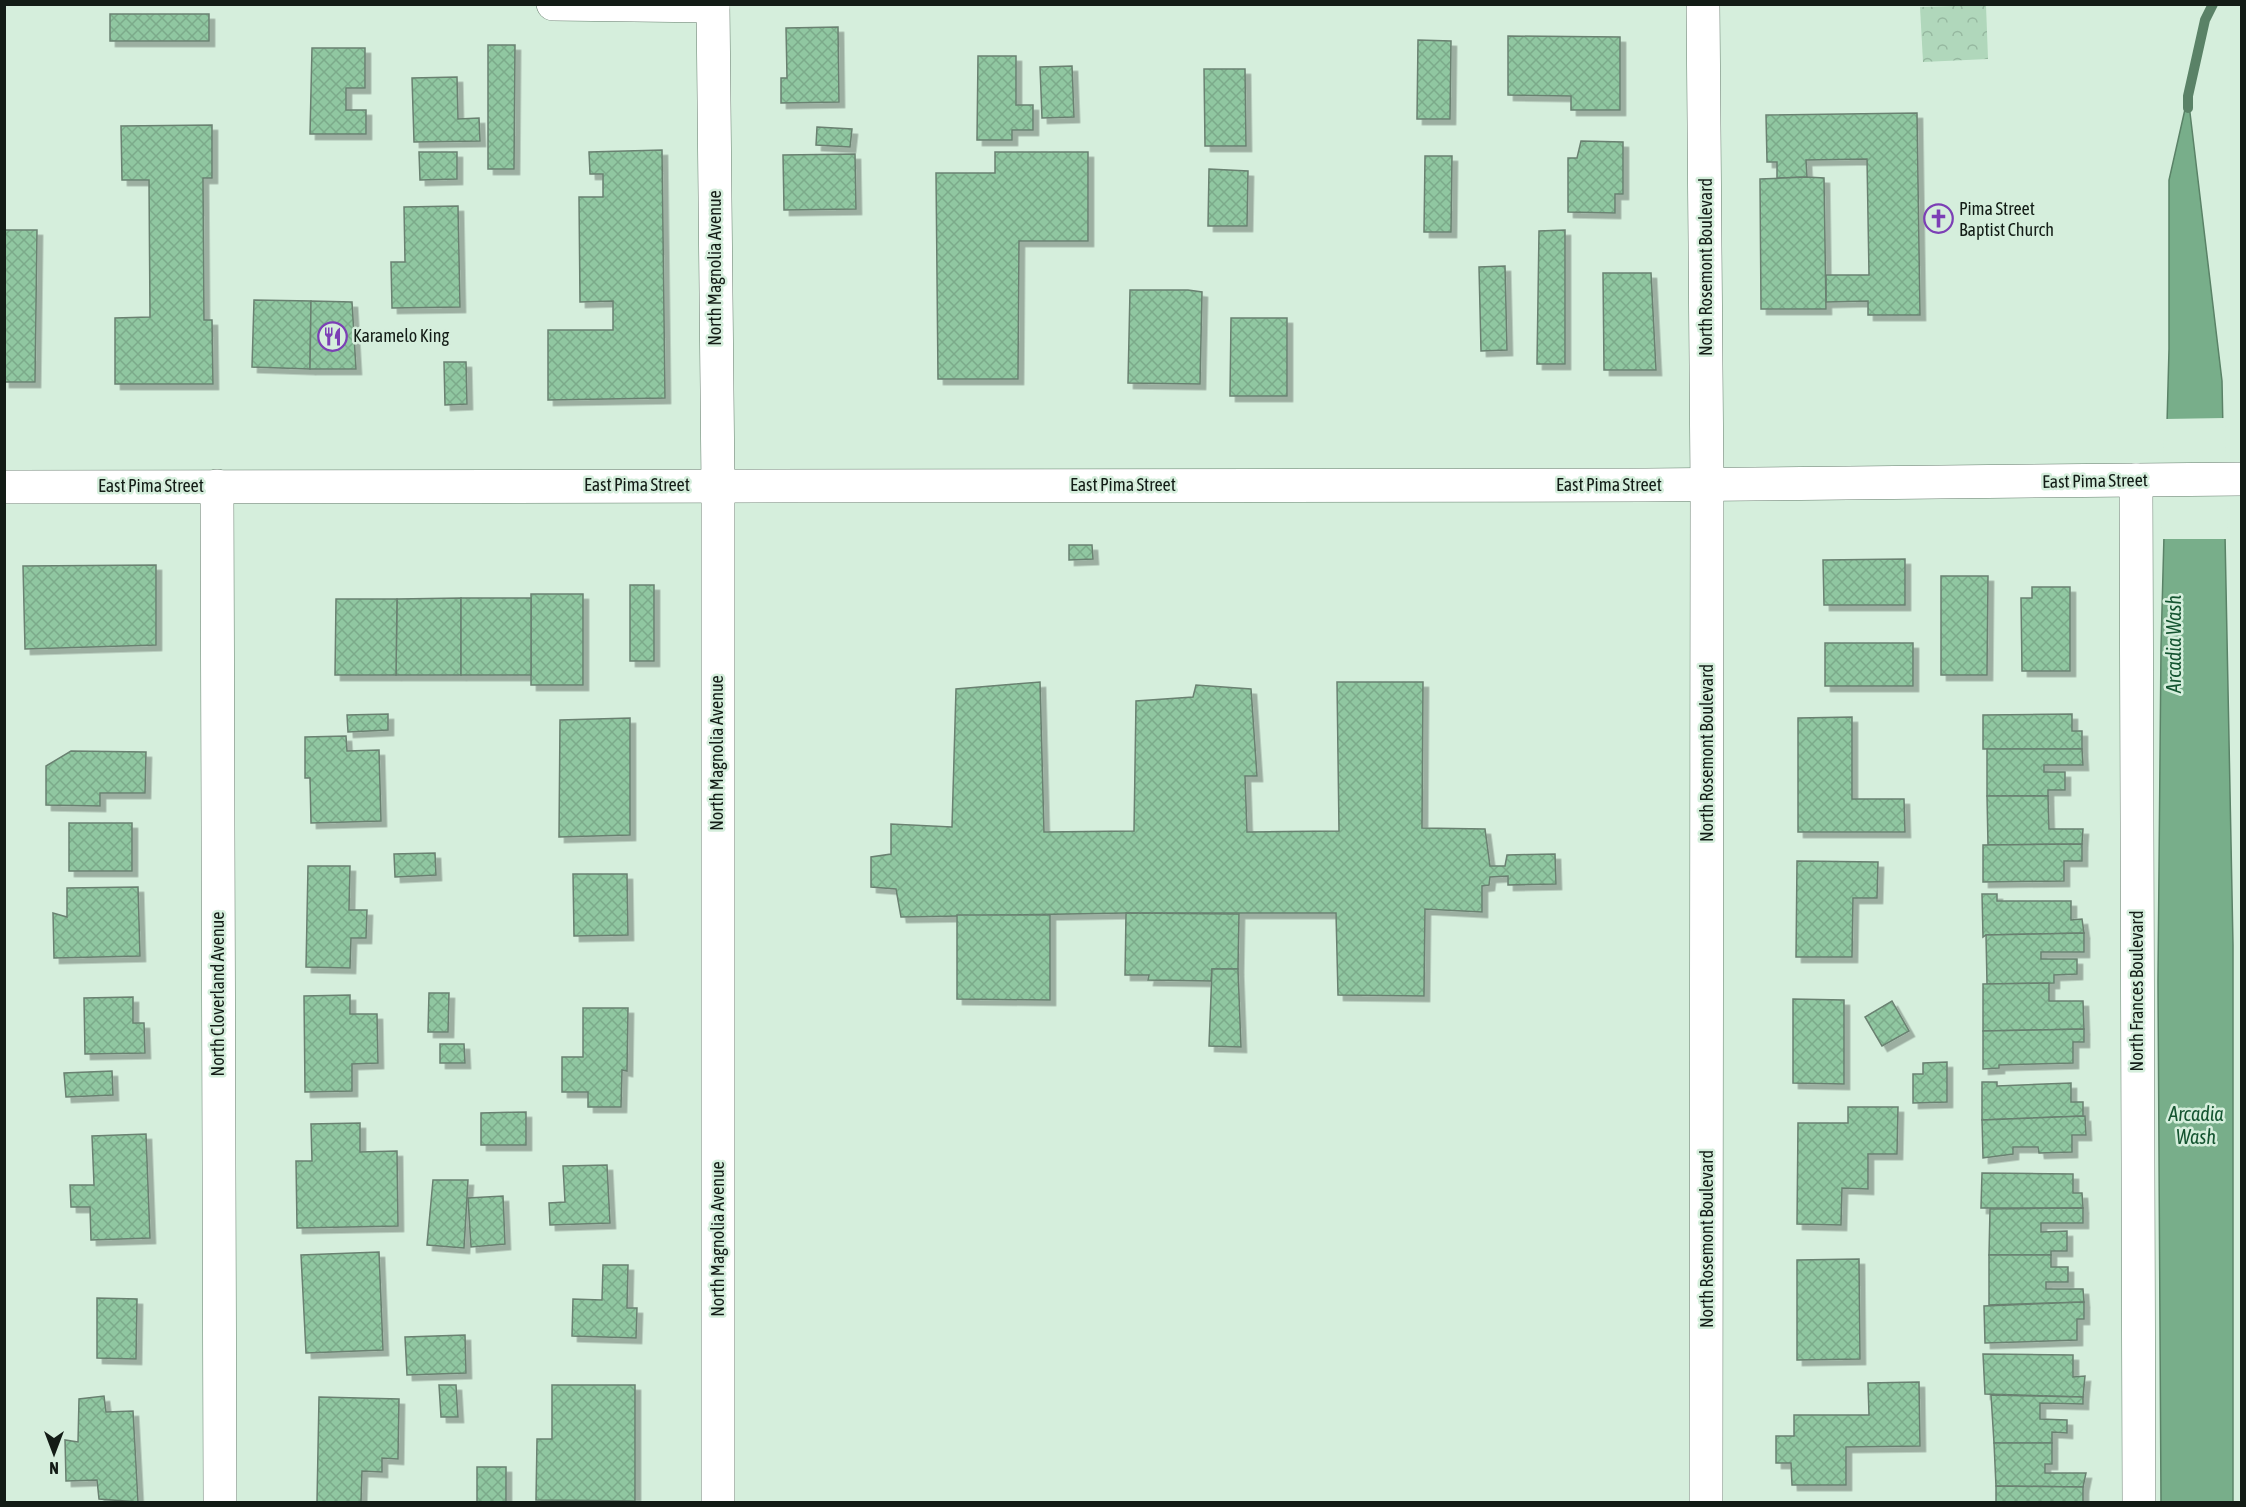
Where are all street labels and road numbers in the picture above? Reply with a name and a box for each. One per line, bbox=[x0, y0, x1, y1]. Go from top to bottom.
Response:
street label: North Rosemont Boulevard bbox=[1695, 178, 1716, 356]
street label: North Magnolia Avenue bbox=[704, 190, 725, 346]
street label: East Pima Street bbox=[2042, 469, 2148, 492]
street label: East Pima Street bbox=[584, 474, 690, 495]
street label: East Pima Street bbox=[1070, 474, 1176, 495]
street label: East Pima Street bbox=[1556, 474, 1662, 495]
street label: East Pima Street bbox=[98, 475, 204, 496]
street label: North Rosemont Boulevard bbox=[1696, 664, 1717, 842]
street label: North Magnolia Avenue bbox=[706, 675, 727, 831]
street label: North Frances Boulevard bbox=[2126, 911, 2147, 1071]
street label: North Cloverland Avenue bbox=[207, 912, 228, 1076]
street label: North Rosemont Boulevard bbox=[1696, 1150, 1717, 1328]
street label: North Magnolia Avenue bbox=[707, 1161, 728, 1317]

